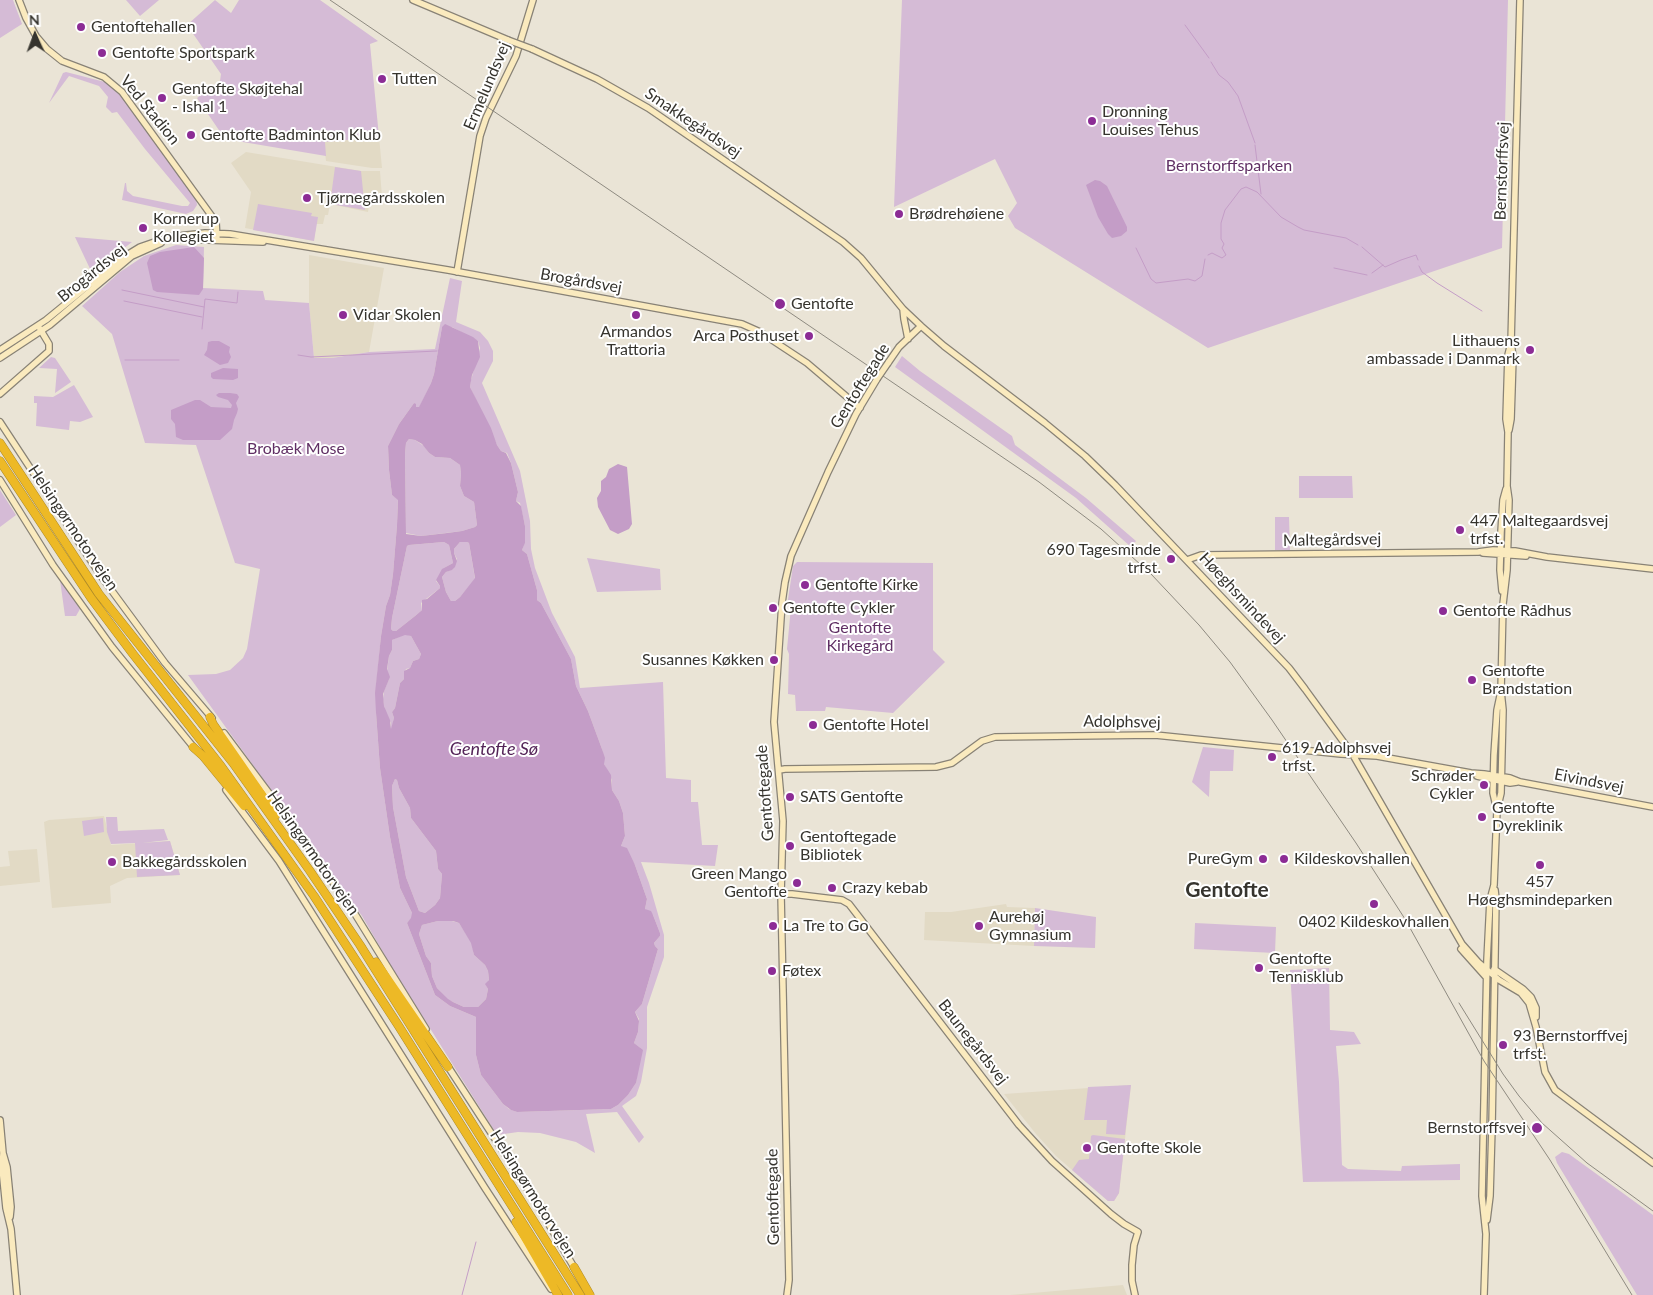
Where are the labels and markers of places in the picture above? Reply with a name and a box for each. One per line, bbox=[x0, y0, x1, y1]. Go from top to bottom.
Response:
place label: Gentoftehallen bbox=[91, 17, 196, 37]
marker: Gentoftehallen bbox=[75, 21, 87, 33]
place label: Gentofte Sportspark bbox=[112, 43, 255, 63]
marker: Gentofte Sportspark bbox=[96, 47, 108, 59]
place label: Tutten bbox=[392, 69, 437, 89]
marker: Tutten bbox=[376, 73, 388, 85]
place label: Gentofte Skøjtehal - Ishal 1 bbox=[172, 79, 303, 117]
marker: Gentofte Skøjtehal - Ishal 1 bbox=[156, 92, 168, 104]
place label: Dronning Louises Tehus bbox=[1102, 102, 1199, 140]
marker: Dronning Louises Tehus bbox=[1086, 115, 1098, 127]
place label: Gentofte Badminton Klub bbox=[201, 125, 381, 145]
marker: Gentofte Badminton Klub bbox=[185, 129, 197, 141]
place label: Tjørnegårdsskolen bbox=[317, 188, 445, 208]
marker: Tjørnegårdsskolen bbox=[301, 192, 313, 204]
place label: Brødrehøiene bbox=[909, 204, 1004, 224]
marker: Brødrehøiene bbox=[893, 208, 905, 220]
place label: Kornerup Kollegiet bbox=[153, 209, 219, 247]
marker: Kornerup Kollegiet bbox=[137, 222, 149, 234]
place label: Gentofte bbox=[791, 294, 854, 314]
marker: Gentofte bbox=[773, 297, 787, 311]
place label: Vidar Skolen bbox=[353, 305, 441, 325]
marker: Vidar Skolen bbox=[337, 309, 349, 321]
marker: Armandos Trattoria bbox=[630, 309, 642, 321]
place label: Armandos Trattoria bbox=[600, 322, 672, 360]
place label: Arca Posthuset bbox=[693, 326, 799, 346]
marker: Arca Posthuset bbox=[803, 330, 815, 342]
place label: Lithauens ambassade i Danmark bbox=[1367, 331, 1520, 369]
marker: Lithauens ambassade i Danmark bbox=[1524, 344, 1536, 356]
place label: 447 Maltegaardsvej trfst. bbox=[1470, 511, 1608, 549]
marker: 447 Maltegaardsvej trfst. bbox=[1454, 524, 1466, 536]
place label: 690 Tagesminde trfst. bbox=[1047, 540, 1161, 578]
marker: 690 Tagesminde trfst. bbox=[1165, 553, 1177, 565]
place label: Gentofte Kirke bbox=[815, 575, 918, 595]
marker: Gentofte Kirke bbox=[799, 579, 811, 591]
place label: Gentofte Cykler bbox=[783, 598, 895, 618]
place label: Gentofte Rådhus bbox=[1453, 601, 1571, 621]
marker: Gentofte Cykler bbox=[767, 602, 779, 614]
marker: Gentofte Rådhus bbox=[1437, 605, 1449, 617]
place label: Susannes Køkken bbox=[642, 650, 764, 670]
marker: Susannes Køkken bbox=[768, 654, 780, 666]
place label: Gentofte Brandstation bbox=[1482, 661, 1572, 699]
marker: Gentofte Brandstation bbox=[1466, 674, 1478, 686]
place label: Gentofte Hotel bbox=[823, 715, 929, 735]
marker: Gentofte Hotel bbox=[807, 719, 819, 731]
place label: 619 Adolphsvej trfst. bbox=[1282, 738, 1391, 776]
marker: 619 Adolphsvej trfst. bbox=[1266, 751, 1278, 763]
place label: Schrøder Cykler bbox=[1411, 766, 1474, 804]
marker: Schrøder Cykler bbox=[1478, 779, 1490, 791]
place label: SATS Gentofte bbox=[800, 787, 903, 807]
marker: SATS Gentofte bbox=[784, 791, 796, 803]
place label: Gentofte Dyreklinik bbox=[1492, 798, 1563, 836]
marker: Gentofte Dyreklinik bbox=[1476, 811, 1488, 823]
place label: Gentoftegade Bibliotek bbox=[800, 827, 896, 865]
marker: Gentoftegade Bibliotek bbox=[784, 840, 796, 852]
place label: PureGym bbox=[1188, 849, 1253, 869]
place label: Kildeskovshallen bbox=[1294, 849, 1410, 869]
place label: Bakkegårdsskolen bbox=[122, 852, 247, 872]
marker: PureGym bbox=[1257, 853, 1269, 865]
marker: Kildeskovshallen bbox=[1278, 853, 1290, 865]
marker: Bakkegårdsskolen bbox=[106, 856, 118, 868]
marker: 457 Høeghsmindeparken bbox=[1534, 859, 1546, 871]
place label: Green Mango Gentofte bbox=[691, 864, 787, 902]
place label: 457 Høeghsmindeparken bbox=[1468, 872, 1612, 910]
marker: Green Mango Gentofte bbox=[791, 877, 803, 889]
place label: Crazy kebab bbox=[842, 878, 928, 898]
marker: Crazy kebab bbox=[826, 882, 838, 894]
marker: 0402 Kildeskovhallen bbox=[1368, 898, 1380, 910]
place label: Aurehøj Gymnasium bbox=[989, 907, 1072, 945]
place label: 0402 Kildeskovhallen bbox=[1299, 912, 1449, 932]
place label: La Tre to Go bbox=[783, 916, 869, 936]
marker: La Tre to Go bbox=[767, 920, 779, 932]
marker: Aurehøj Gymnasium bbox=[973, 920, 985, 932]
place label: Gentofte Tennisklub bbox=[1269, 949, 1343, 987]
place label: Føtex bbox=[782, 961, 821, 981]
marker: Gentofte Tennisklub bbox=[1253, 962, 1265, 974]
marker: Føtex bbox=[766, 965, 778, 977]
place label: 93 Bernstorffvej trfst. bbox=[1513, 1026, 1628, 1064]
marker: 93 Bernstorffvej trfst. bbox=[1497, 1039, 1509, 1051]
place label: Bernstorffsvej bbox=[1427, 1118, 1526, 1138]
marker: Bernstorffsvej bbox=[1530, 1121, 1544, 1135]
place label: Gentofte Skole bbox=[1097, 1138, 1201, 1158]
marker: Gentofte Skole bbox=[1081, 1142, 1093, 1154]

